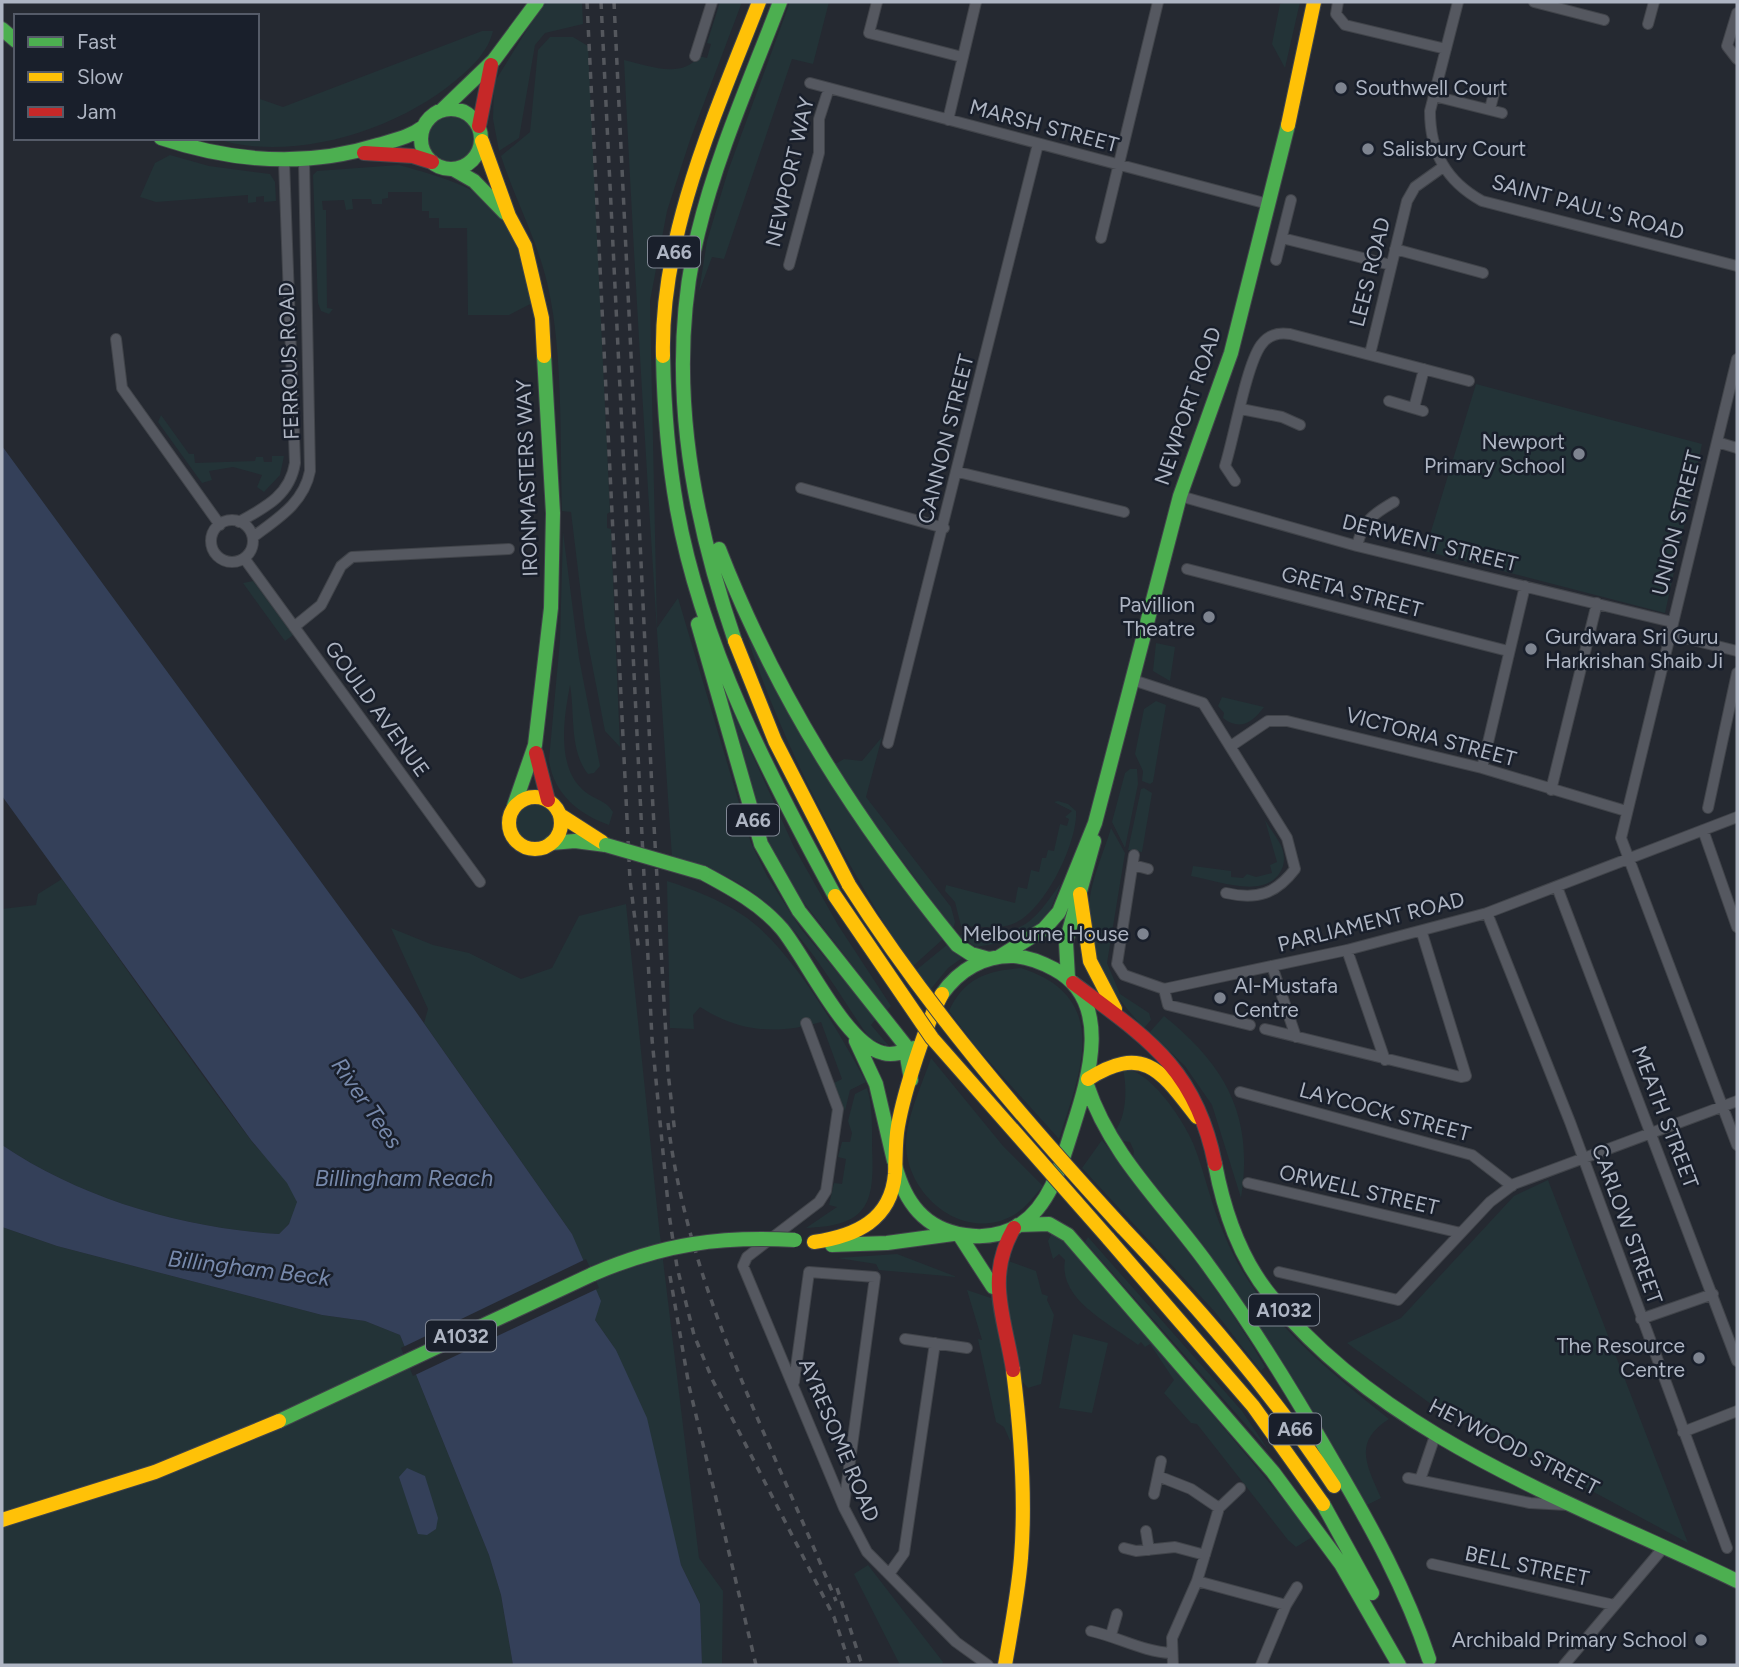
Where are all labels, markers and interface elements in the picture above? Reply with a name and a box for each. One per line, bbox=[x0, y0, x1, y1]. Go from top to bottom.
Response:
legend bbox=[14, 14, 259, 140]
text: Fast bbox=[77, 29, 117, 54]
text: Slow bbox=[77, 64, 123, 89]
place label: Southwell Court bbox=[1355, 75, 1508, 100]
marker: Southwell Court bbox=[1333, 80, 1349, 96]
street label: NEWPORT WAY bbox=[760, 94, 819, 249]
street label: MARSH STREET bbox=[967, 94, 1122, 158]
text: Jam bbox=[77, 99, 116, 124]
place label: Salisbury Court bbox=[1382, 136, 1526, 161]
marker: Salisbury Court bbox=[1360, 141, 1376, 157]
street label: SAINT PAUL'S ROAD bbox=[1489, 169, 1687, 244]
street label: LEES ROAD bbox=[1344, 215, 1395, 329]
road number: A66 bbox=[648, 236, 700, 268]
street label: FERROUS ROAD bbox=[273, 282, 304, 440]
street label: NEWPORT ROAD bbox=[1149, 324, 1226, 488]
street label: CANNON STREET bbox=[912, 351, 979, 526]
street label: IRONMASTERS WAY bbox=[511, 378, 542, 577]
place label: Newport Primary School bbox=[1424, 429, 1565, 478]
marker: Newport Primary School bbox=[1571, 446, 1587, 462]
street label: UNION STREET bbox=[1646, 447, 1707, 598]
street label: DERWENT STREET bbox=[1340, 509, 1521, 576]
street label: GRETA STREET bbox=[1279, 561, 1426, 622]
place label: Pavillion Theatre bbox=[1119, 592, 1195, 641]
marker: Pavillion Theatre bbox=[1201, 609, 1217, 625]
place label: Gurdwara Sri Guru Harkrishan Shaib Ji bbox=[1545, 624, 1723, 673]
street label: GOULD AVENUE bbox=[320, 636, 435, 781]
marker: Gurdwara Sri Guru Harkrishan Shaib Ji bbox=[1523, 641, 1539, 657]
street label: VICTORIA STREET bbox=[1343, 702, 1520, 771]
road number: A66 bbox=[727, 804, 779, 835]
street label: PARLIAMENT ROAD bbox=[1275, 886, 1467, 957]
place label: Melbourne House bbox=[963, 921, 1129, 946]
marker: Melbourne House bbox=[1135, 926, 1151, 942]
place label: Al-Mustafa Centre bbox=[1234, 973, 1338, 1022]
marker: Al-Mustafa Centre bbox=[1212, 990, 1228, 1006]
street label: MEATH STREET bbox=[1627, 1042, 1704, 1192]
water label: River Tees bbox=[325, 1052, 409, 1154]
street label: LAYCOCK STREET bbox=[1297, 1077, 1474, 1147]
street label: CARLOW STREET bbox=[1587, 1140, 1668, 1308]
street label: ORWELL STREET bbox=[1277, 1159, 1442, 1220]
water label: Billingham Reach bbox=[315, 1164, 493, 1192]
water label: Billingham Beck bbox=[166, 1244, 333, 1292]
road number: A1032 bbox=[1249, 1294, 1319, 1326]
road number: A1032 bbox=[426, 1320, 496, 1352]
place label: The Resource Centre bbox=[1557, 1333, 1685, 1382]
marker: The Resource Centre bbox=[1691, 1350, 1707, 1366]
street label: AYRESOME ROAD bbox=[794, 1354, 885, 1525]
street label: HEYWOOD STREET bbox=[1425, 1393, 1604, 1500]
road number: A66 bbox=[1269, 1414, 1321, 1444]
street label: BELL STREET bbox=[1463, 1540, 1592, 1591]
place label: Archibald Primary School bbox=[1452, 1627, 1687, 1652]
marker: Archibald Primary School bbox=[1693, 1632, 1709, 1648]

